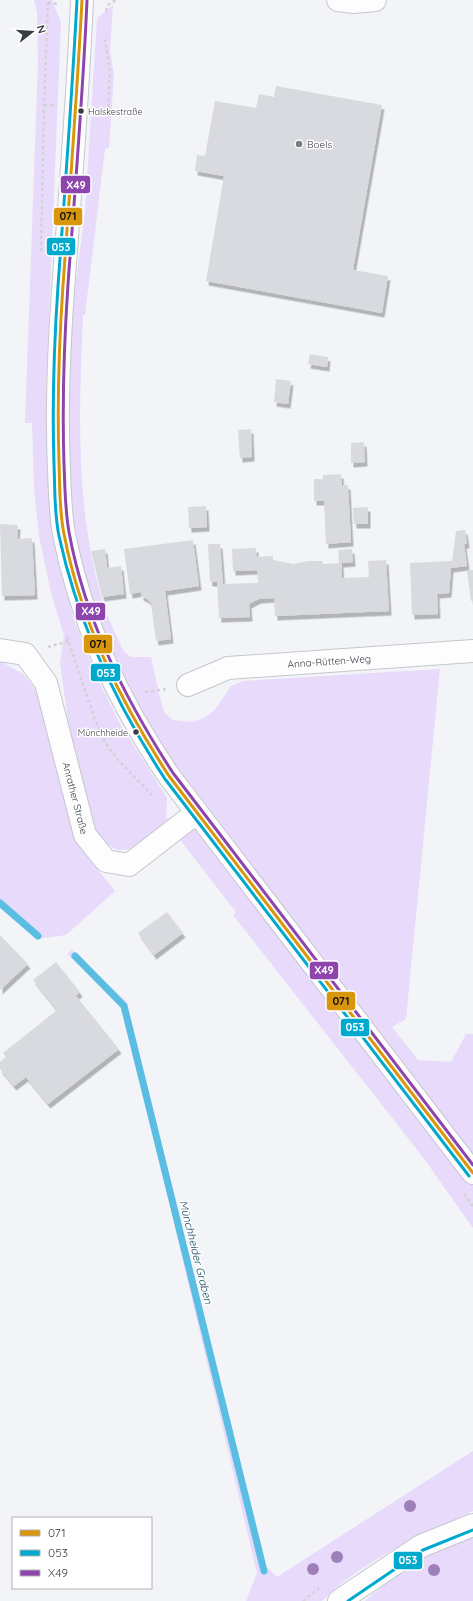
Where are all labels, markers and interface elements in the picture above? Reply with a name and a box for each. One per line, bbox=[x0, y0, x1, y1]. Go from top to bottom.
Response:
north arrow bbox=[12, 12, 52, 52]
text: N bbox=[34, 23, 49, 35]
marker: Halskestraße bbox=[76, 106, 86, 116]
place label: Halskestraße bbox=[88, 106, 143, 117]
place label: Boels bbox=[307, 138, 332, 151]
marker: Boels bbox=[294, 139, 304, 149]
line badge: X49 bbox=[60, 175, 91, 194]
text: X49 bbox=[66, 178, 86, 192]
line badge: 071 bbox=[53, 207, 83, 226]
text: 071 bbox=[59, 209, 77, 223]
line badge: 053 bbox=[46, 237, 76, 256]
text: 053 bbox=[52, 240, 71, 254]
line badge: X49 bbox=[75, 602, 106, 621]
text: X49 bbox=[81, 604, 101, 618]
line badge: 071 bbox=[83, 634, 113, 654]
text: 071 bbox=[89, 637, 107, 651]
street label: Anna-Rütten-Weg bbox=[287, 652, 372, 671]
line badge: 053 bbox=[90, 663, 121, 682]
text: 053 bbox=[97, 666, 116, 680]
place label: Münchheide bbox=[78, 727, 128, 738]
marker: Münchheide bbox=[131, 727, 141, 737]
street label: Anrather Straße bbox=[60, 761, 91, 836]
line badge: X49 bbox=[309, 961, 339, 980]
text: X49 bbox=[314, 963, 334, 977]
line badge: 071 bbox=[326, 991, 356, 1011]
text: 071 bbox=[332, 994, 350, 1008]
line badge: 053 bbox=[340, 1018, 370, 1037]
text: 053 bbox=[346, 1020, 365, 1034]
water label: Münchheider Graben bbox=[176, 1199, 216, 1306]
legend bbox=[12, 1517, 152, 1589]
text: 071 bbox=[48, 1525, 66, 1540]
text: 053 bbox=[48, 1545, 68, 1560]
line badge: 053 bbox=[393, 1551, 423, 1570]
text: 053 bbox=[399, 1553, 418, 1567]
text: X49 bbox=[48, 1565, 68, 1580]

